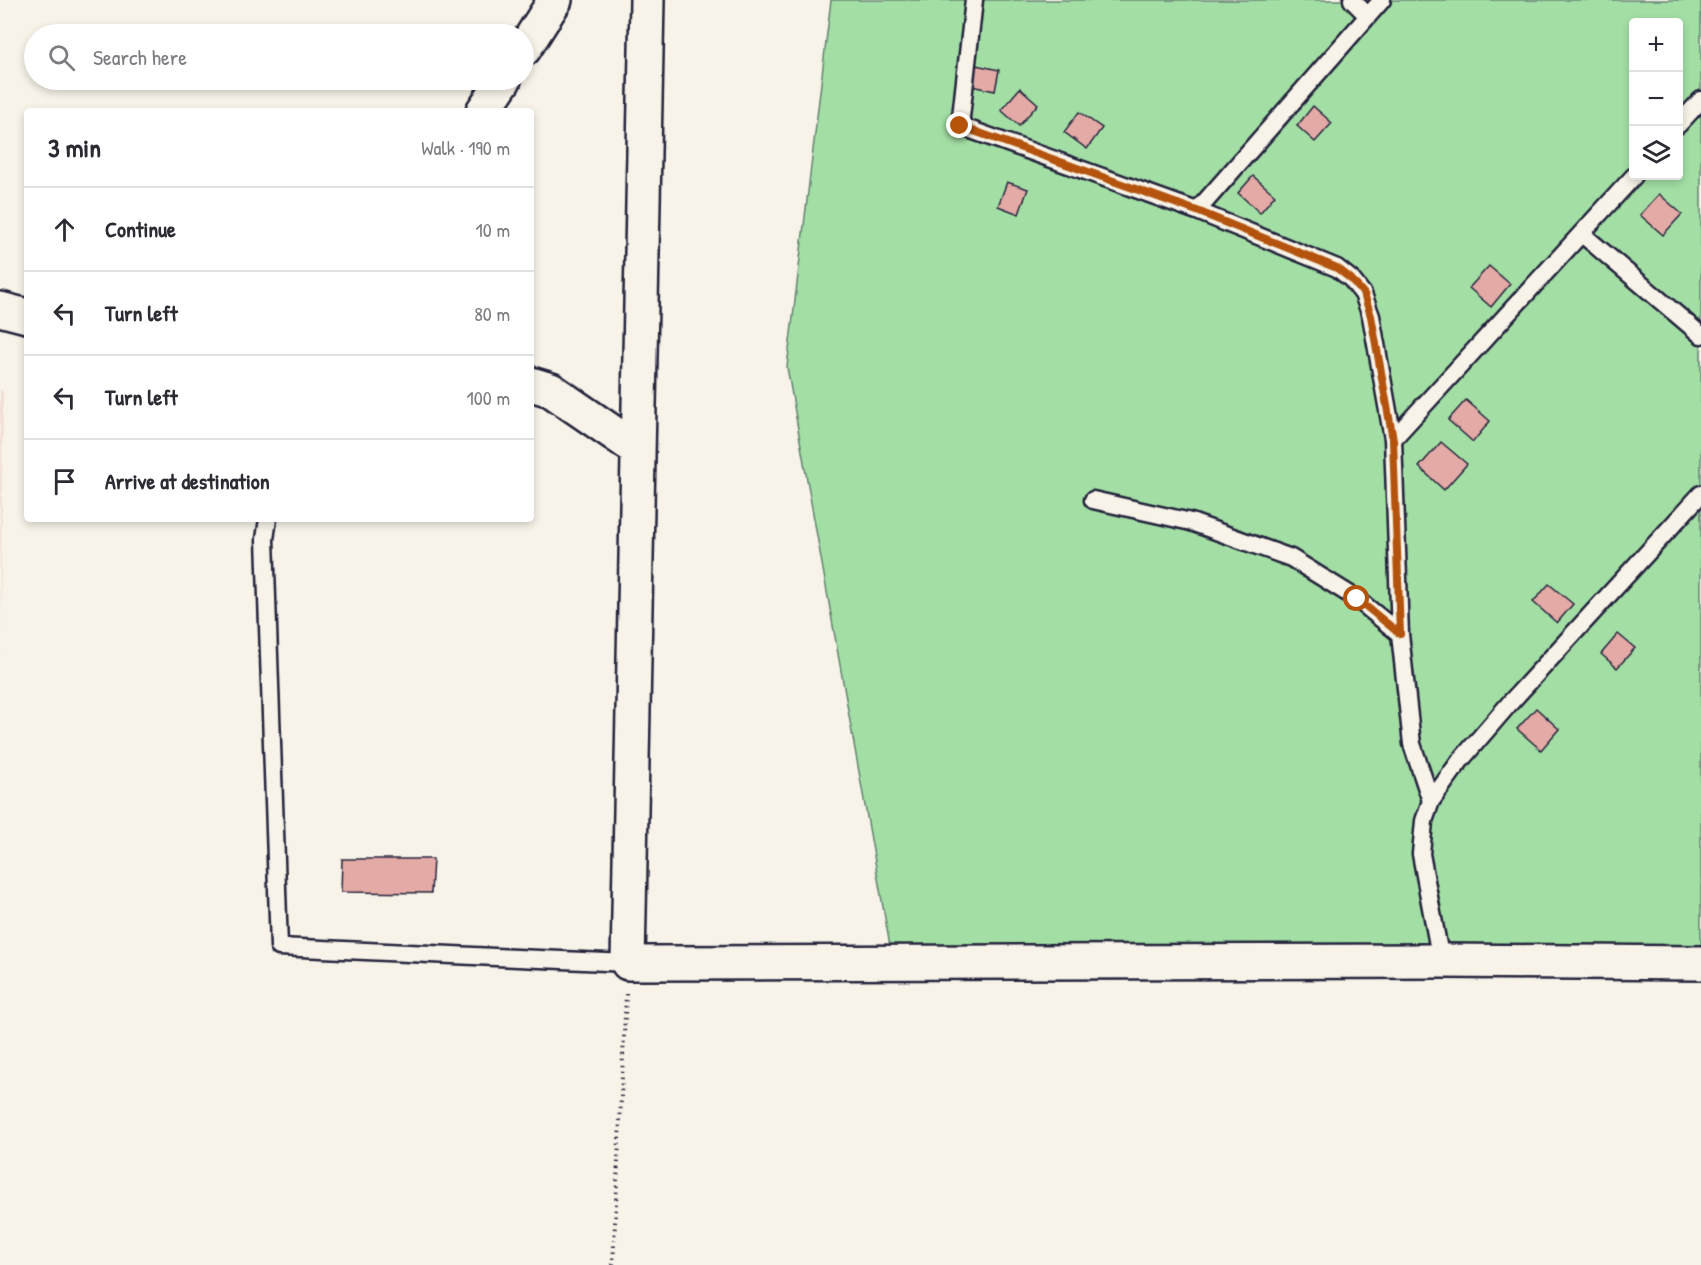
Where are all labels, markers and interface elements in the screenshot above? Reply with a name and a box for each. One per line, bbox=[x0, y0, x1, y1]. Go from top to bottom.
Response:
map controls bbox=[1629, 18, 1683, 180]
button: + bbox=[1629, 18, 1683, 72]
search box bbox=[24, 24, 534, 90]
icon: search bbox=[45, 41, 78, 74]
text: Search here bbox=[93, 42, 187, 72]
button: − bbox=[1629, 72, 1683, 126]
route end bbox=[946, 112, 972, 138]
button: layers bbox=[1629, 126, 1683, 180]
text: 3 min bbox=[48, 130, 101, 165]
text: Walk · 190 m bbox=[421, 134, 510, 161]
icon: ahead bbox=[48, 213, 81, 246]
text: Continue bbox=[105, 214, 176, 244]
text: 10 m bbox=[476, 216, 510, 243]
icon: left bbox=[48, 297, 81, 330]
text: Turn left bbox=[105, 298, 178, 328]
text: 80 m bbox=[474, 300, 510, 327]
icon: left bbox=[48, 381, 81, 414]
text: Turn left bbox=[105, 382, 178, 412]
text: 100 m bbox=[467, 384, 510, 411]
icon: arrive bbox=[48, 465, 81, 498]
text: Arrive at destination bbox=[105, 466, 270, 496]
route start bbox=[1343, 585, 1369, 611]

